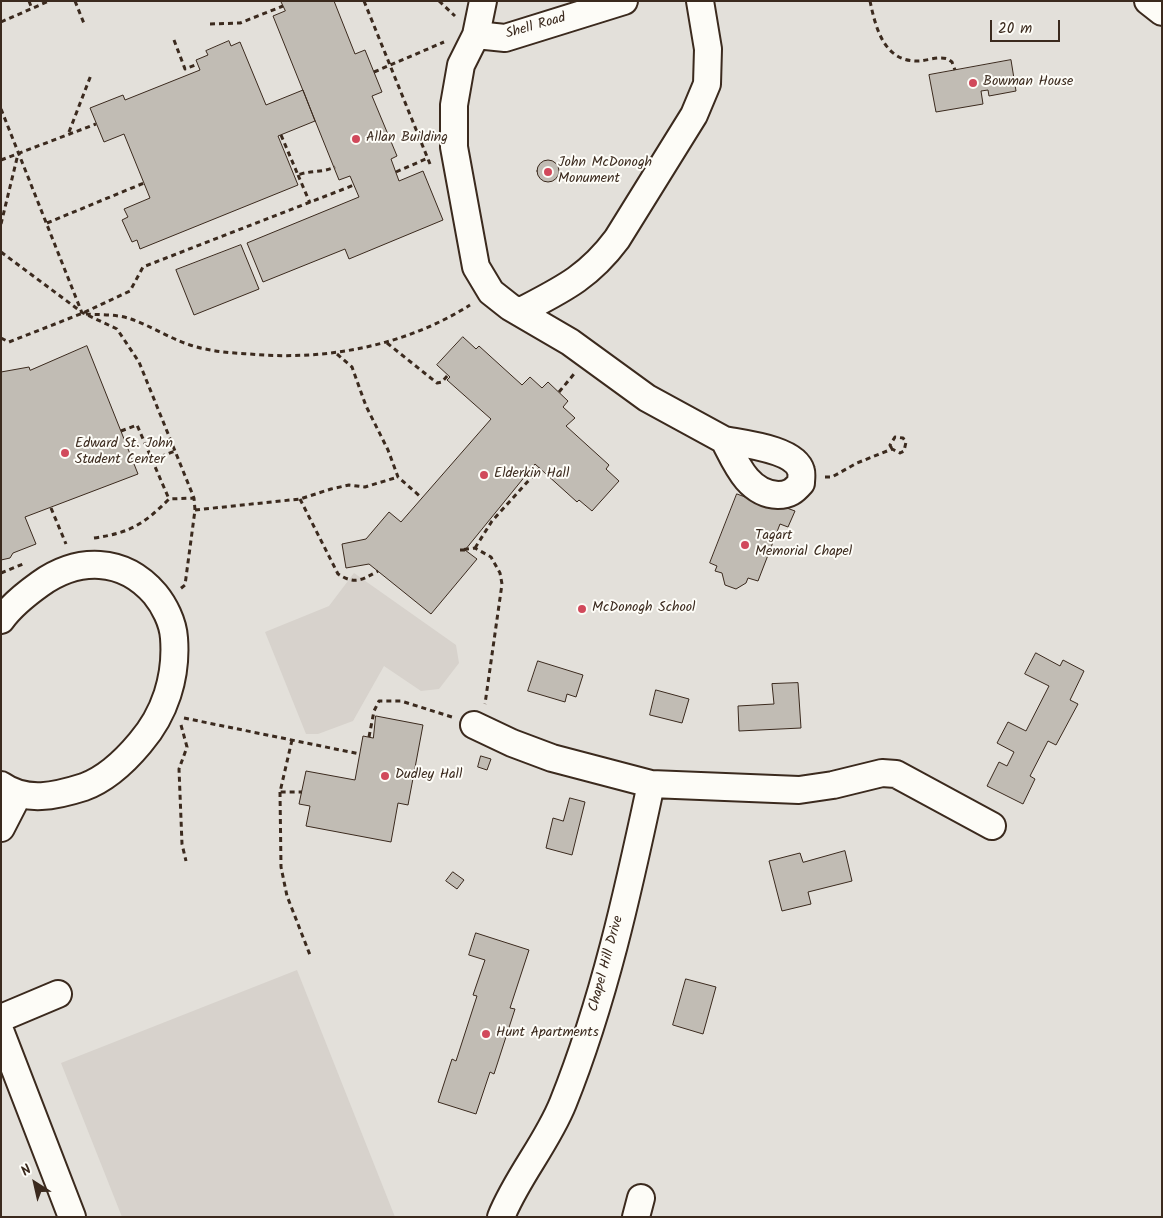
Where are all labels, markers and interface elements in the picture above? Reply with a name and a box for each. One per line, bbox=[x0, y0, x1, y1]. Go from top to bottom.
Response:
street label: Shell Road bbox=[504, 10, 568, 44]
scale bar bbox=[993, 10, 1063, 42]
text: 20 m bbox=[998, 17, 1032, 41]
place label: Bowman House bbox=[983, 75, 1073, 91]
marker: Bowman House bbox=[967, 77, 979, 89]
place label: Allan Building bbox=[366, 131, 448, 147]
marker: Allan Building bbox=[350, 133, 362, 145]
place label: John McDonogh Monument bbox=[558, 156, 652, 188]
marker: John McDonogh Monument bbox=[542, 166, 554, 178]
place label: Edward St. John Student Center bbox=[75, 437, 173, 470]
marker: Edward St. John Student Center bbox=[59, 447, 71, 459]
place label: Elderkin Hall bbox=[494, 467, 569, 483]
marker: Elderkin Hall bbox=[478, 469, 490, 481]
place label: Tagart Memorial Chapel bbox=[755, 529, 852, 562]
marker: Tagart Memorial Chapel bbox=[739, 539, 751, 551]
place label: McDonogh School bbox=[592, 601, 696, 617]
marker: McDonogh School bbox=[576, 603, 588, 615]
place label: Dudley Hall bbox=[395, 768, 462, 784]
marker: Dudley Hall bbox=[379, 770, 391, 782]
street label: Chapel Hill Drive bbox=[586, 914, 628, 1014]
place label: Hunt Apartments bbox=[496, 1026, 599, 1042]
marker: Hunt Apartments bbox=[480, 1028, 492, 1040]
north arrow bbox=[10, 1158, 60, 1208]
text: N bbox=[16, 1159, 36, 1182]

